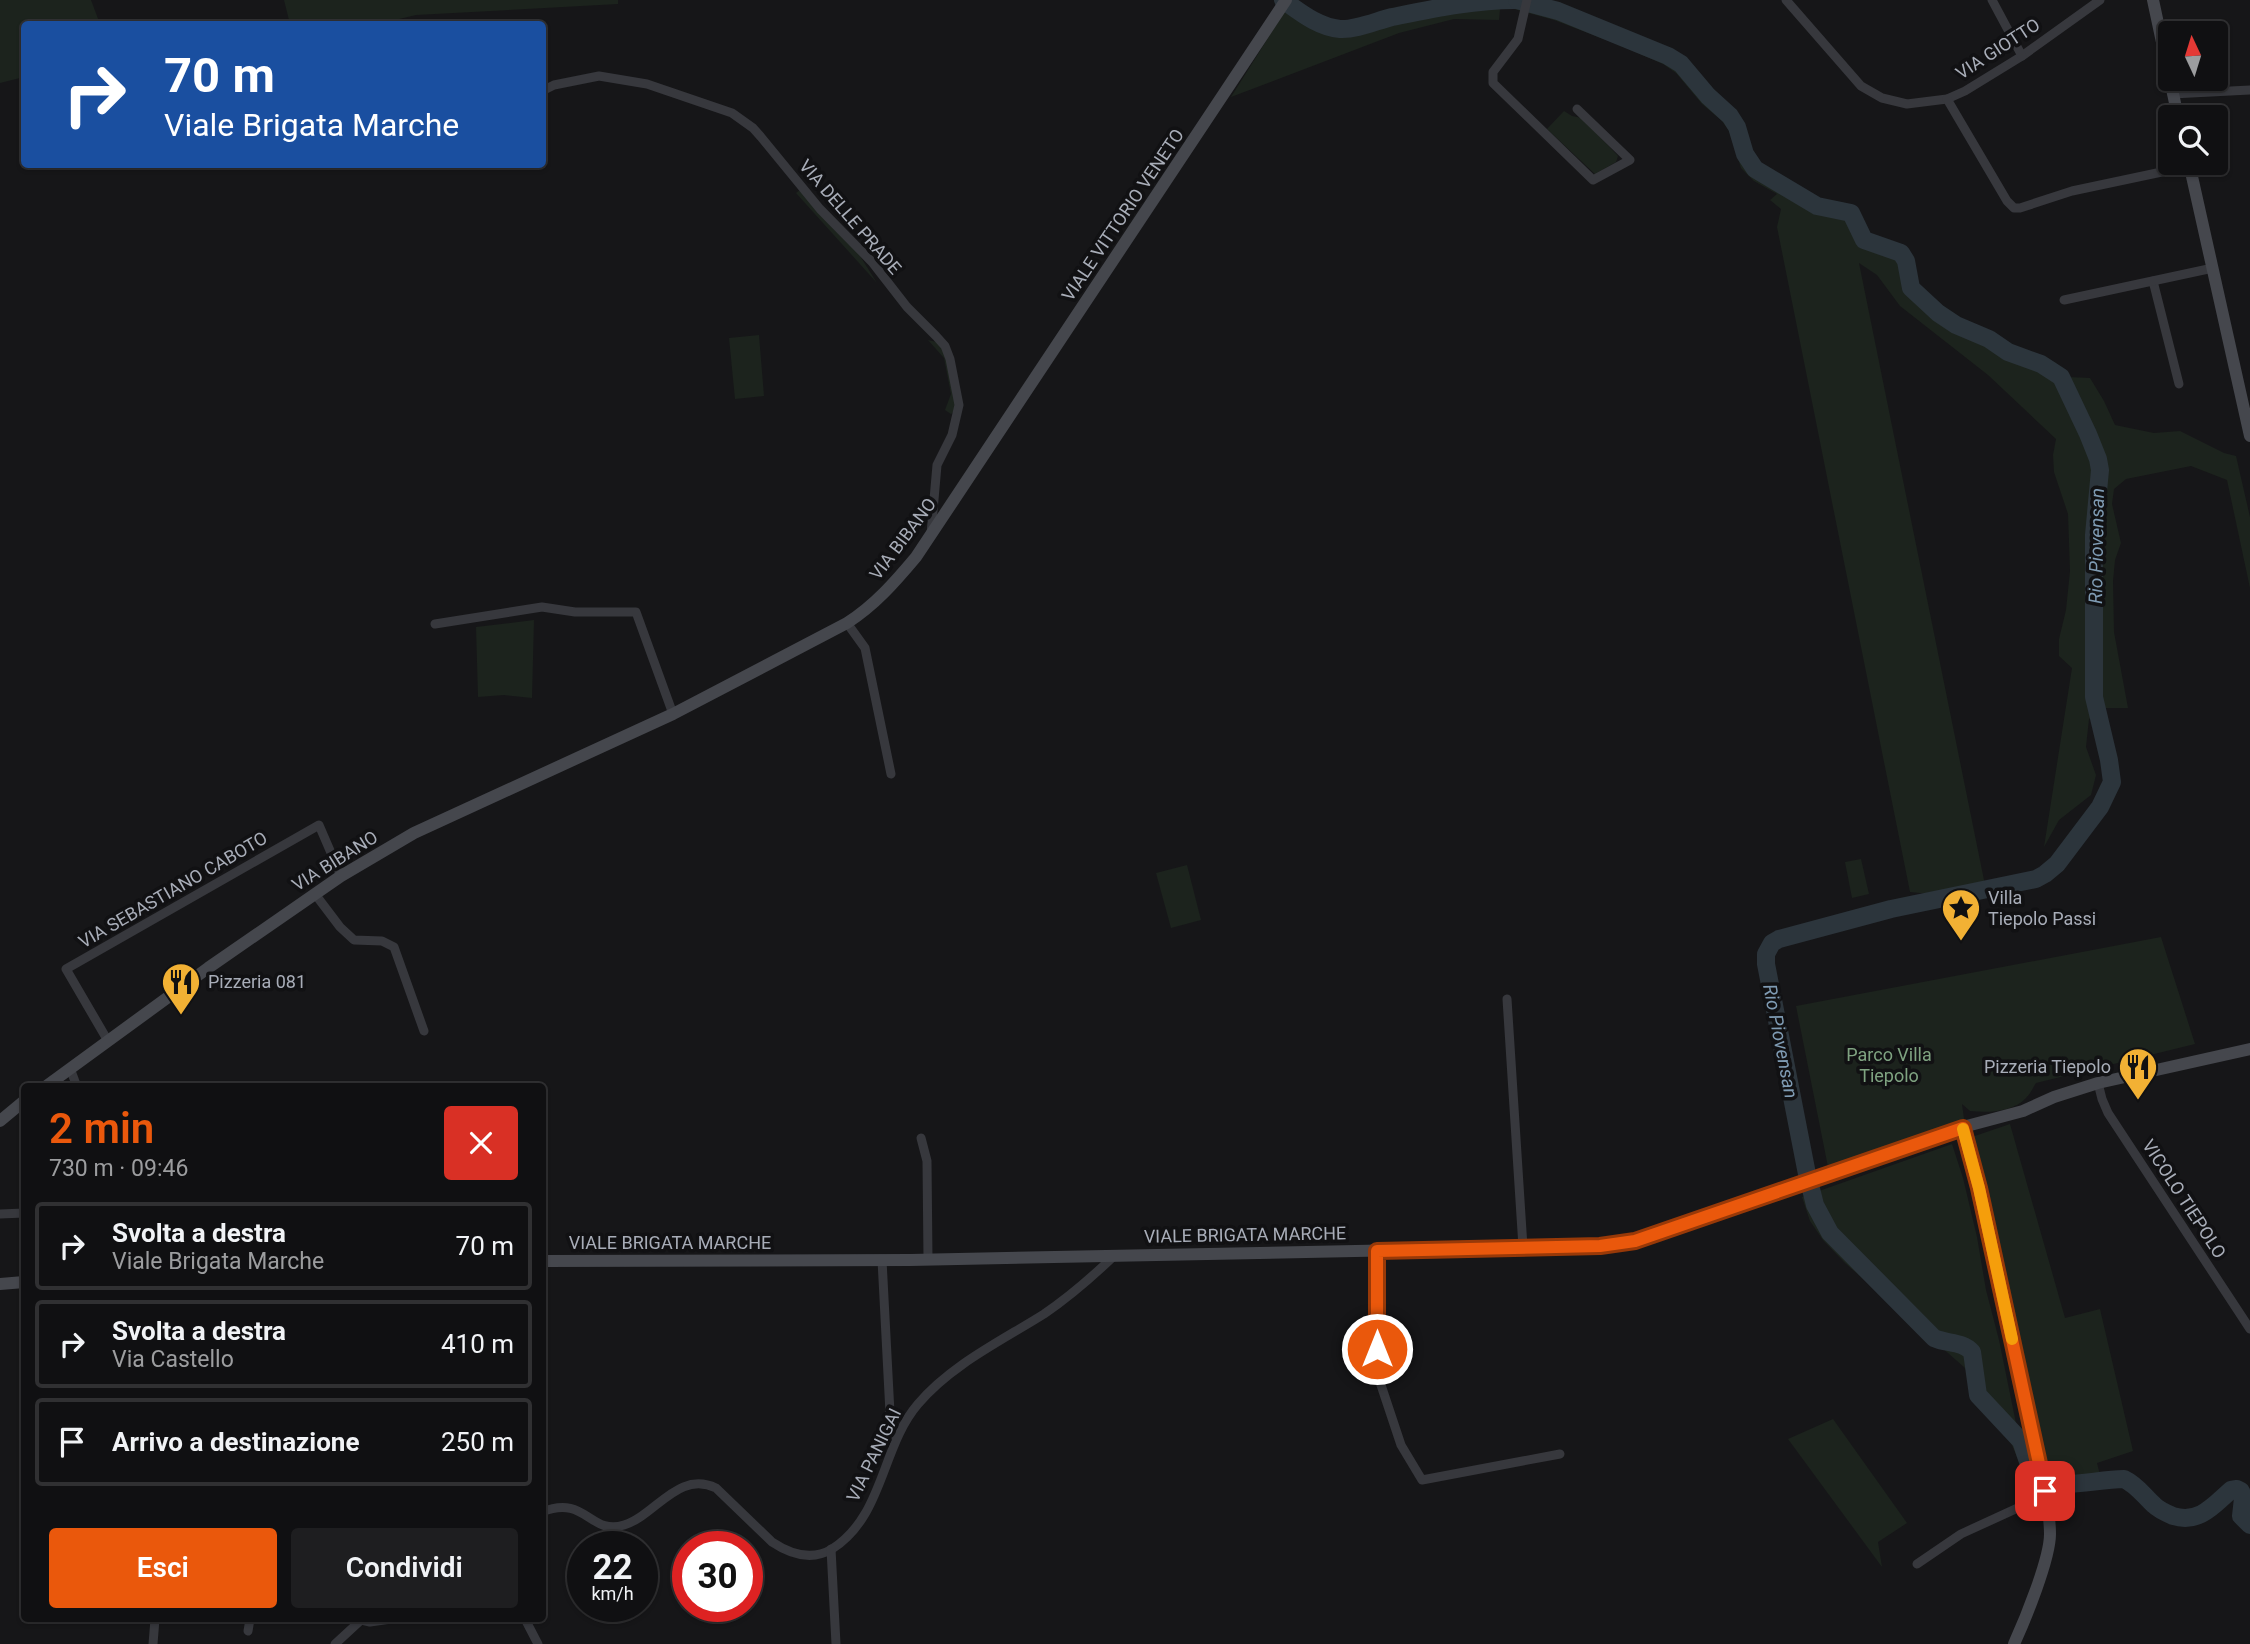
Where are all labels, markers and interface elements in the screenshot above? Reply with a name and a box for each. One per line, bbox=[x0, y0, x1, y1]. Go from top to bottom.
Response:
street label: VIA GIOTTO bbox=[1952, 14, 2044, 83]
north arrow bbox=[2158, 21, 2228, 91]
map controls bbox=[2158, 21, 2228, 175]
text: 70 m bbox=[164, 47, 275, 104]
icon: right bbox=[49, 49, 140, 140]
button: search bbox=[2158, 105, 2228, 175]
text: Viale Brigata Marche bbox=[164, 106, 459, 144]
street label: VIALE VITTORIO VENETO bbox=[1057, 125, 1188, 305]
street label: VIA DELLE PRADE bbox=[795, 155, 906, 278]
water label: Rio Piovensan bbox=[2084, 488, 2109, 604]
street label: VIA BIBANO bbox=[865, 494, 940, 584]
street label: VIA BIBANO bbox=[288, 826, 381, 895]
street label: VIA SEBASTIANO CABOTO bbox=[75, 827, 271, 952]
place icon: Villa Tiepolo Passi bbox=[1940, 887, 1982, 942]
place label: Villa Tiepolo Passi bbox=[1988, 887, 2096, 929]
restaurant icon: Pizzeria 081 bbox=[160, 961, 202, 1016]
place label: Pizzeria 081 bbox=[208, 971, 306, 992]
water label: Rio Piovensan bbox=[1758, 982, 1803, 1100]
park label: Parco Villa Tiepolo bbox=[1846, 1044, 1932, 1086]
restaurant icon: Pizzeria Tiepolo bbox=[2117, 1046, 2159, 1101]
place label: Pizzeria Tiepolo bbox=[1984, 1056, 2111, 1077]
text: 2 min bbox=[49, 1104, 154, 1153]
button: close bbox=[444, 1106, 518, 1180]
street label: VICOLO TIEPOLO bbox=[2138, 1135, 2231, 1262]
text: 730 m · 09:46 bbox=[49, 1155, 188, 1182]
text: Svolta a destra bbox=[112, 1218, 286, 1248]
street label: VIALE BRIGATA MARCHE bbox=[1144, 1222, 1346, 1247]
icon: right bbox=[53, 1227, 91, 1265]
text: 70 m bbox=[456, 1231, 514, 1261]
street label: VIALE BRIGATA MARCHE bbox=[569, 1232, 771, 1253]
text: Viale Brigata Marche bbox=[112, 1248, 324, 1275]
position arrow bbox=[1340, 1312, 1414, 1386]
text: Svolta a destra bbox=[112, 1316, 286, 1346]
icon: right bbox=[53, 1325, 91, 1363]
text: 410 m bbox=[441, 1329, 514, 1359]
text: Via Castello bbox=[112, 1346, 234, 1373]
street label: VIA PANIGAI bbox=[842, 1405, 905, 1505]
icon: arrive bbox=[53, 1423, 91, 1461]
text: Arrivo a destinazione bbox=[112, 1427, 359, 1457]
text: 250 m bbox=[441, 1427, 514, 1457]
pin bbox=[2015, 1461, 2075, 1521]
icon: arrive bbox=[2026, 1472, 2064, 1510]
button: Esci bbox=[49, 1528, 277, 1608]
button: Condividi bbox=[291, 1528, 518, 1608]
speed limit sign: 30 bbox=[672, 1531, 763, 1622]
text: 22 bbox=[592, 1547, 633, 1588]
text: km/h bbox=[591, 1583, 634, 1604]

